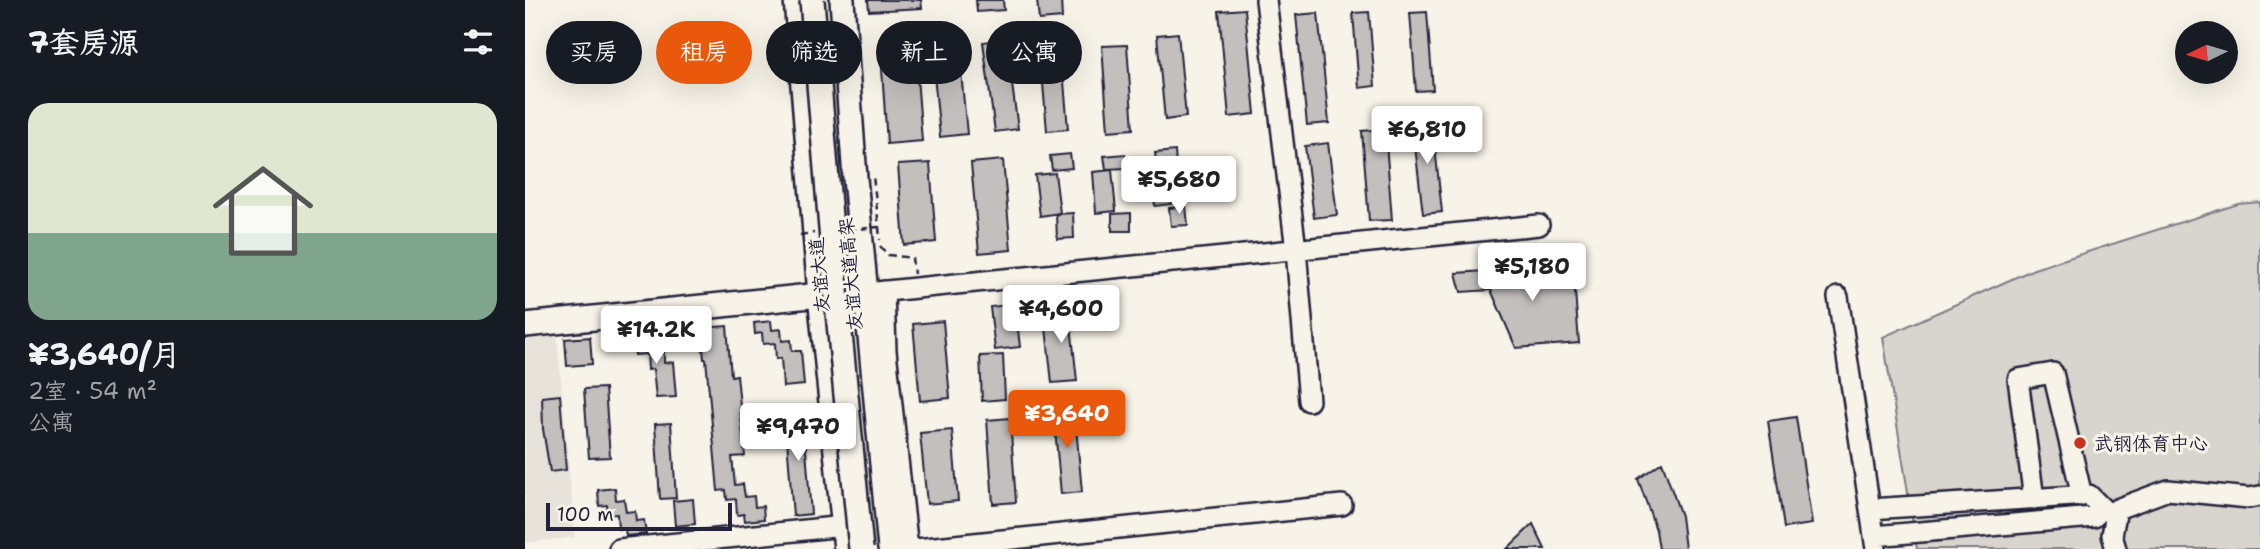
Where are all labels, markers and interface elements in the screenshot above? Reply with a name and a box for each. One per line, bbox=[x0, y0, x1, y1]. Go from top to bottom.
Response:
chip: 买房 bbox=[546, 21, 642, 84]
chip: 租房 bbox=[656, 21, 752, 84]
chip: 筛选 bbox=[766, 21, 862, 84]
chip: 新上 bbox=[876, 21, 972, 84]
chip: 公寓 bbox=[986, 21, 1082, 84]
north arrow bbox=[2175, 21, 2238, 84]
map controls bbox=[2175, 21, 2238, 84]
text: 7套房源 bbox=[28, 22, 139, 63]
icon: filters bbox=[459, 23, 497, 61]
pin: ¥6,810 bbox=[1370, 106, 1484, 166]
text: ¥6,810 bbox=[1387, 114, 1467, 144]
icon: home bbox=[200, 148, 326, 274]
pin: ¥5,680 bbox=[1122, 156, 1236, 216]
text: ¥5,680 bbox=[1137, 164, 1221, 194]
street label: 友谊大道高架 bbox=[833, 216, 868, 332]
street label: 友谊大道 bbox=[804, 236, 835, 314]
pin: ¥5,180 bbox=[1475, 244, 1589, 303]
text: ¥5,180 bbox=[1494, 251, 1570, 281]
pin: ¥4,600 bbox=[1004, 286, 1118, 345]
text: ¥4,600 bbox=[1018, 293, 1104, 323]
pin: ¥14.2K bbox=[599, 306, 713, 366]
text: ¥14.2K bbox=[617, 314, 695, 344]
text: ¥3,640/月 bbox=[28, 334, 181, 375]
text: 2室 · 54 m² bbox=[28, 376, 157, 406]
pin: ¥3,640 bbox=[1010, 391, 1124, 450]
text: ¥3,640 bbox=[1024, 398, 1110, 428]
pin: ¥9,470 bbox=[741, 404, 855, 463]
text: 公寓 bbox=[28, 407, 74, 437]
text: ¥9,470 bbox=[756, 411, 840, 441]
place label: 武钢体育中心 bbox=[2094, 431, 2208, 456]
marker: 武钢体育中心 bbox=[2072, 435, 2088, 451]
scale bar bbox=[546, 500, 731, 532]
text: 100 m bbox=[557, 502, 614, 527]

